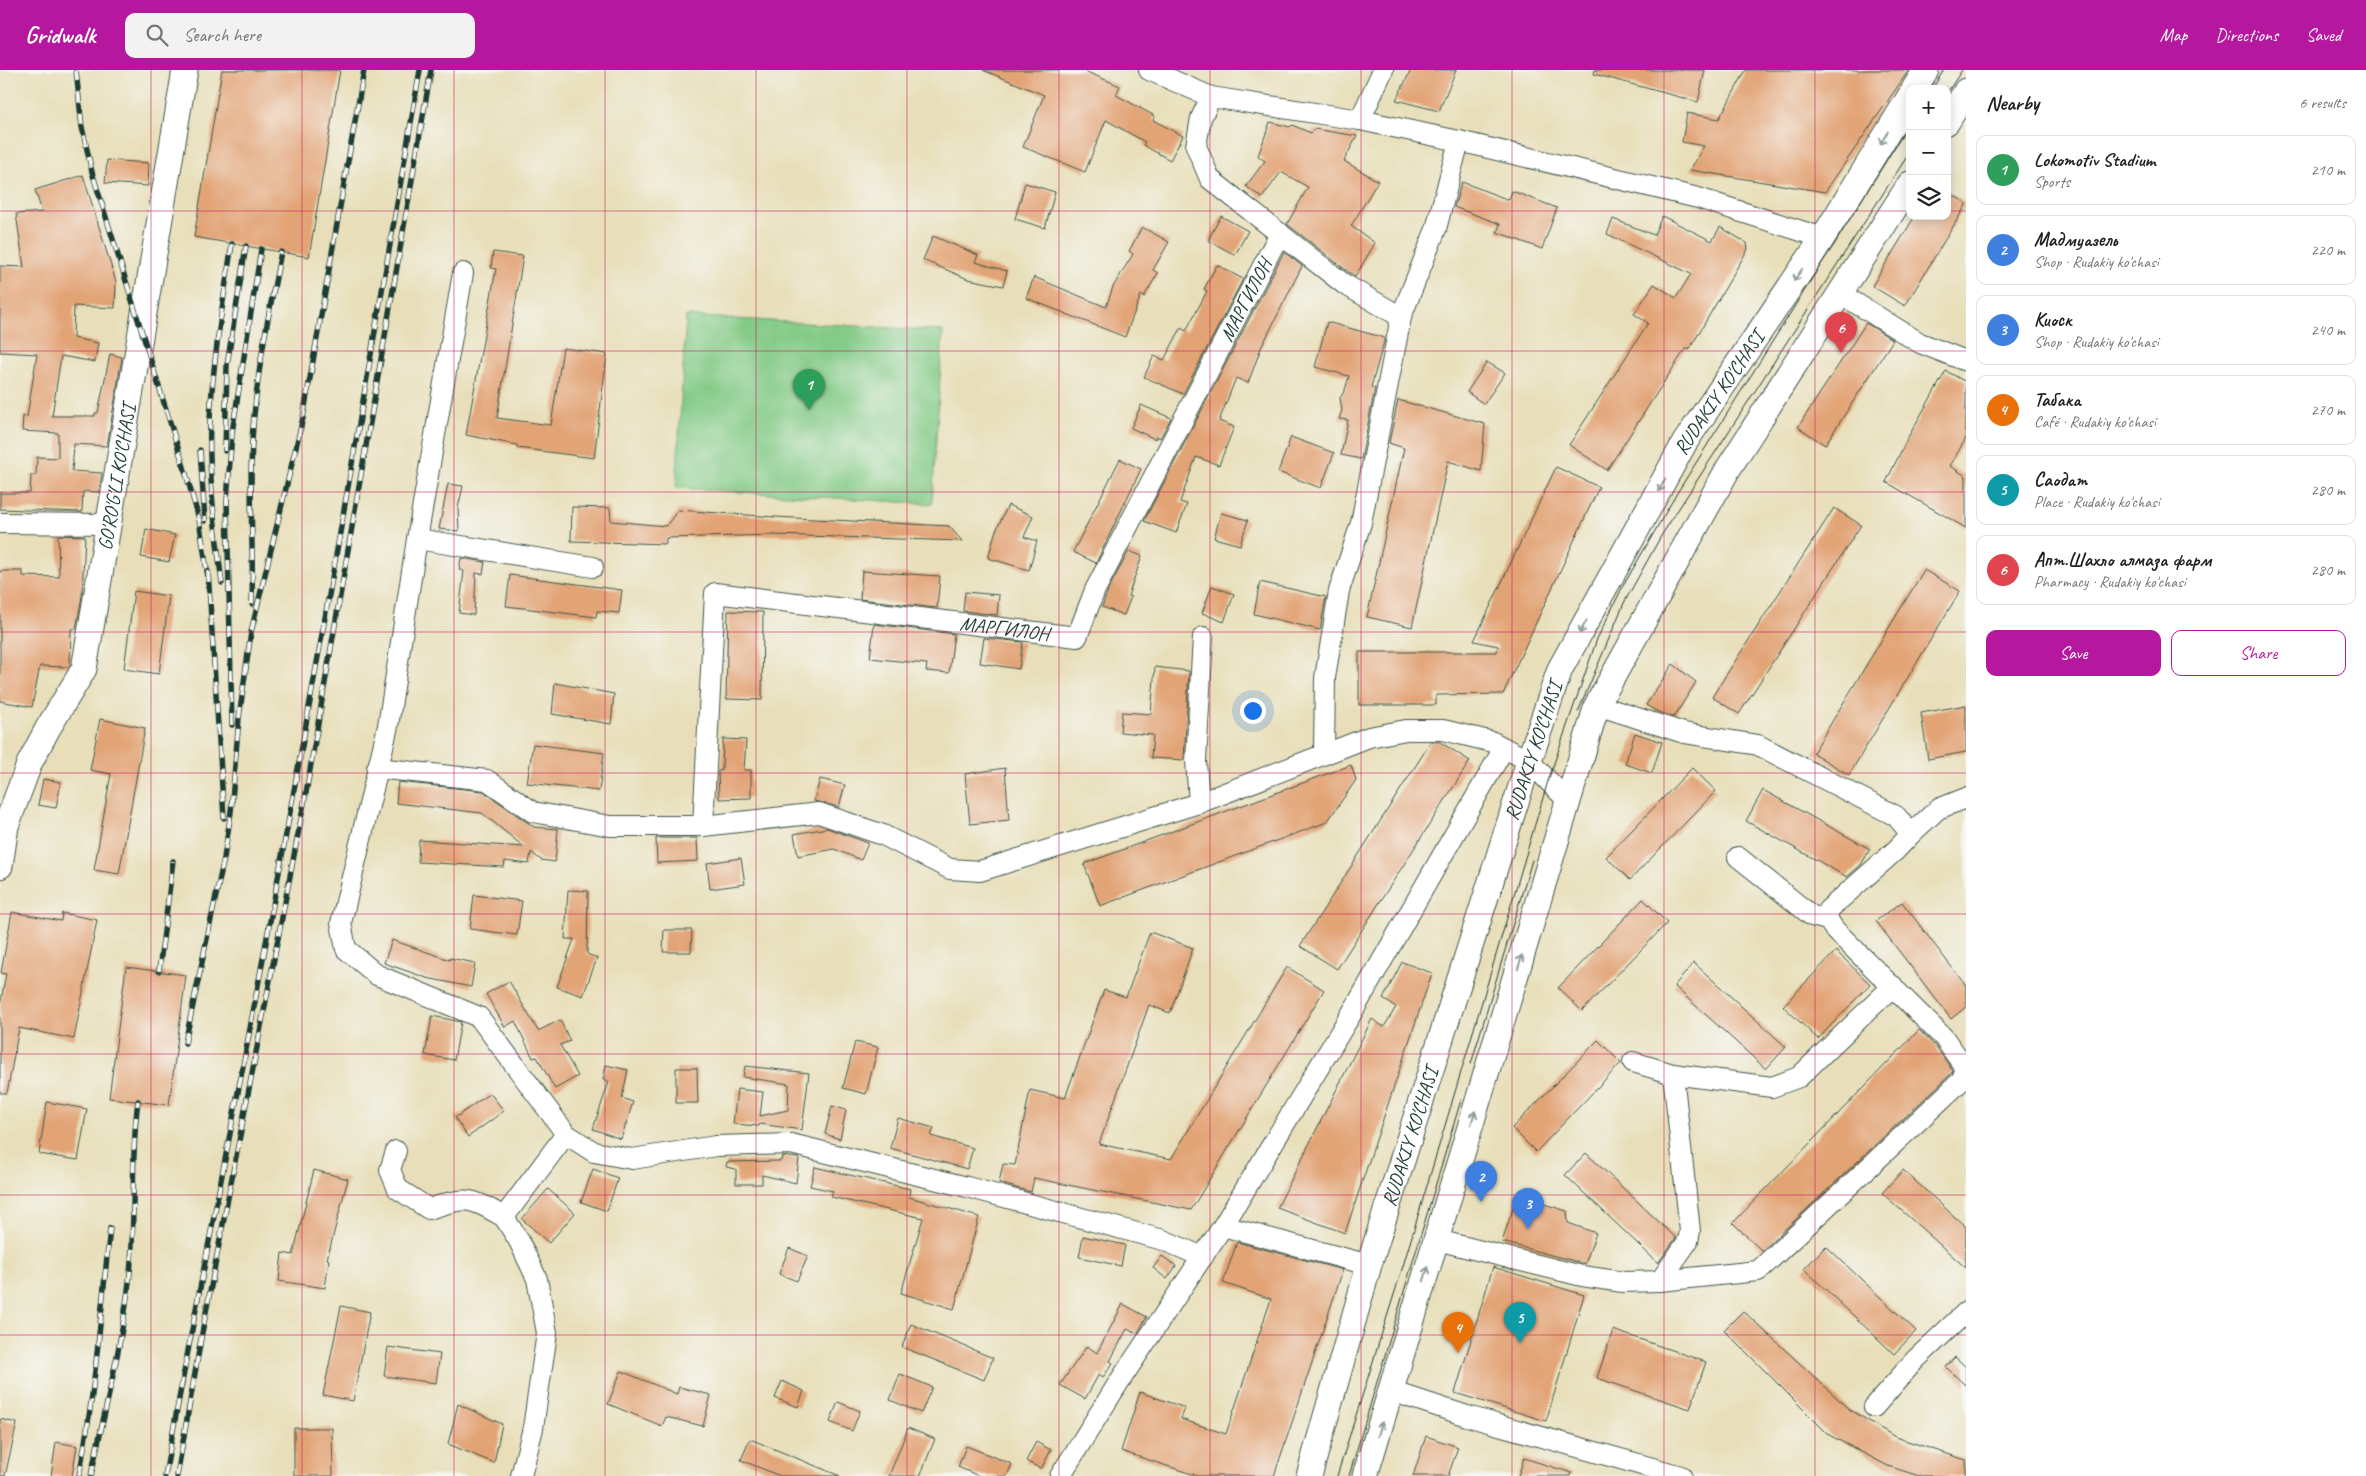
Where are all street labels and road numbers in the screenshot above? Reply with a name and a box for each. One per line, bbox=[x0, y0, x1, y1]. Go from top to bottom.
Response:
street label: МАРГИЛОН bbox=[1214, 252, 1279, 346]
street label: RUDAKIY KO'CHASI bbox=[1668, 323, 1772, 459]
street label: GO'RO'G'LI KO'CHASI bbox=[92, 398, 142, 552]
street label: МАРГИЛОН bbox=[959, 611, 1053, 647]
street label: RUDAKIY KO'CHASI bbox=[1499, 675, 1569, 823]
street label: RUDAKIY KO'CHASI bbox=[1376, 1060, 1445, 1209]

